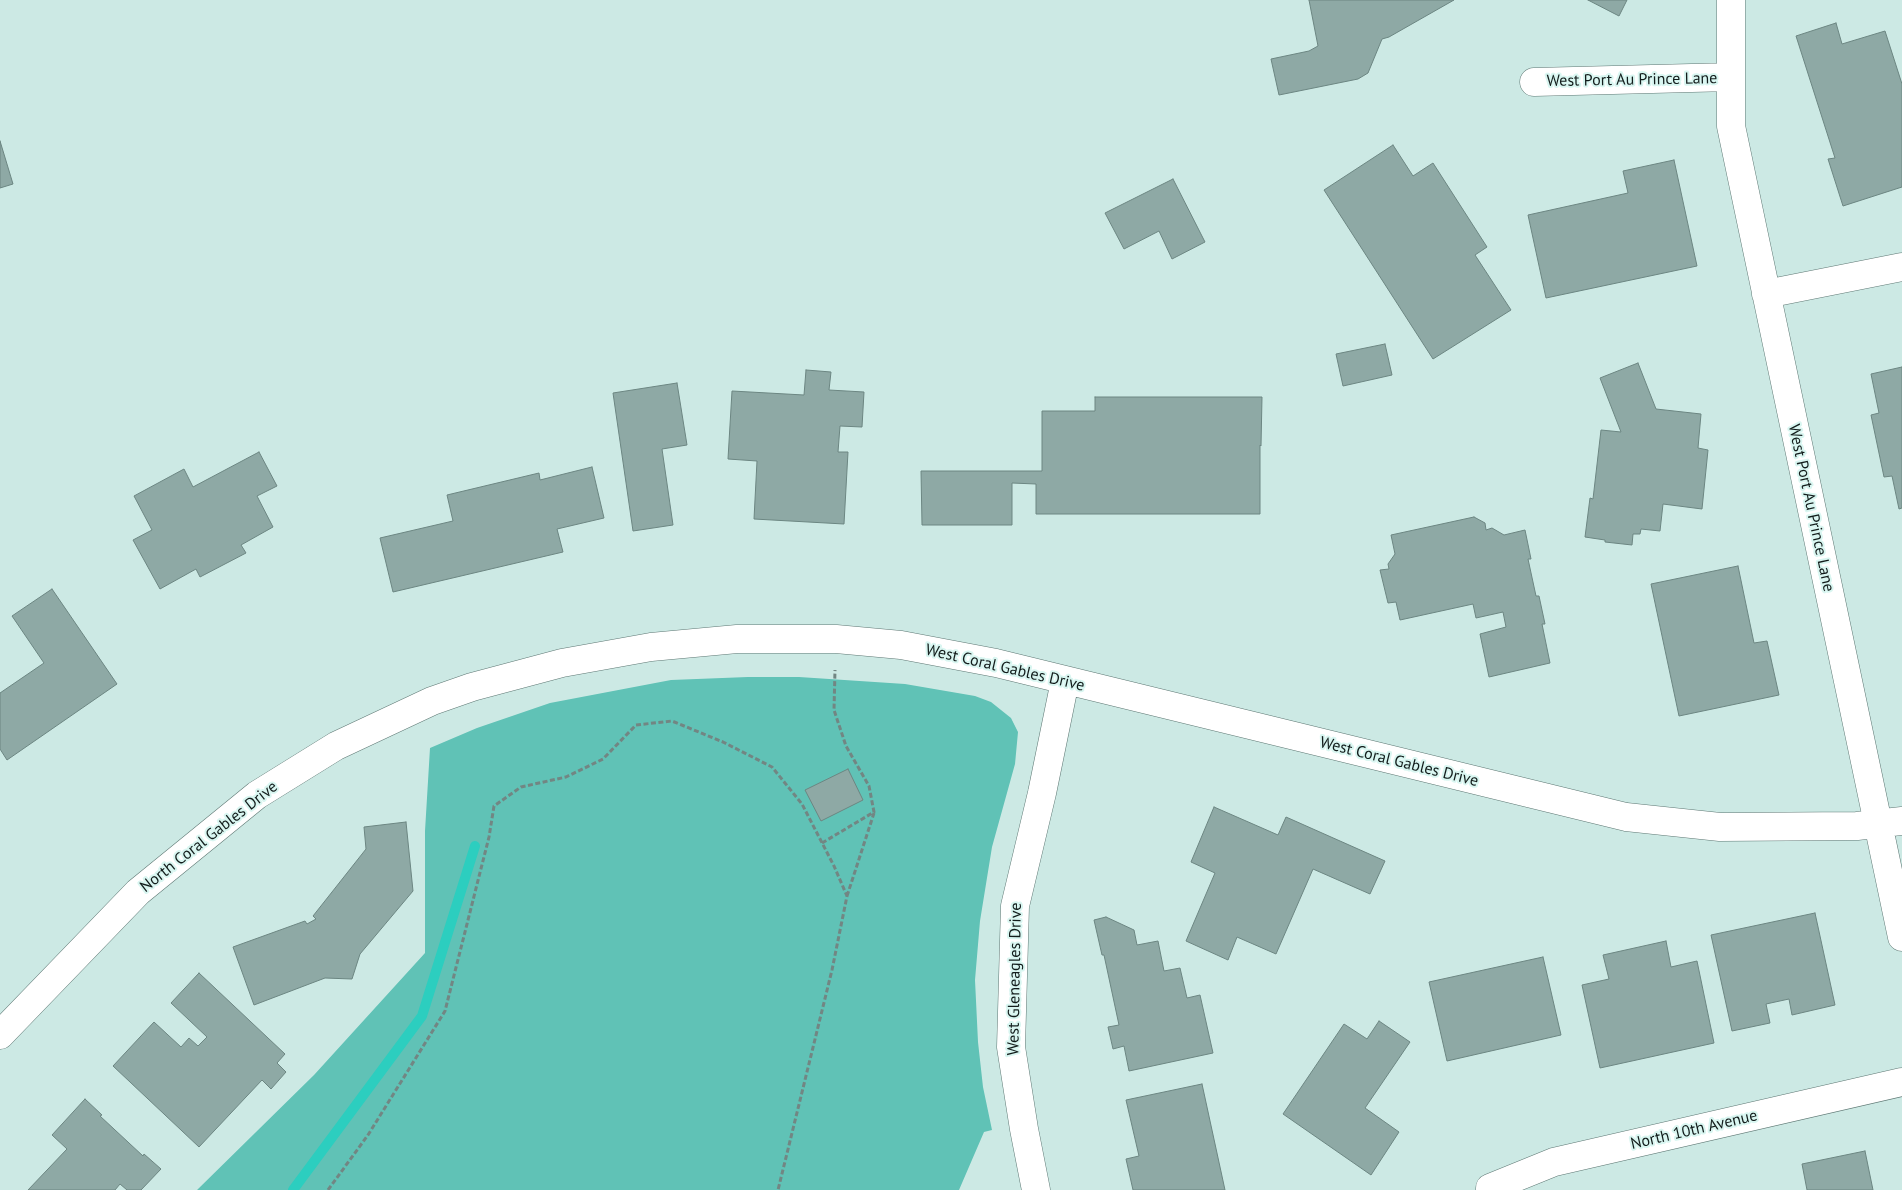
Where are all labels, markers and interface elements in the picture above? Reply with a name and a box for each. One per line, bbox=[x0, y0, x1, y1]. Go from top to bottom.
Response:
street label: West Port Au Prince Lane bbox=[1546, 69, 1718, 91]
street label: West Port Au Prince Lane bbox=[1784, 422, 1838, 594]
street label: West Coral Gables Drive bbox=[924, 640, 1086, 696]
street label: West Coral Gables Drive bbox=[1318, 733, 1480, 791]
street label: North Coral Gables Drive bbox=[136, 777, 282, 897]
street label: West Gleneagles Drive bbox=[1004, 902, 1026, 1056]
street label: North 10th Avenue bbox=[1629, 1106, 1759, 1154]

